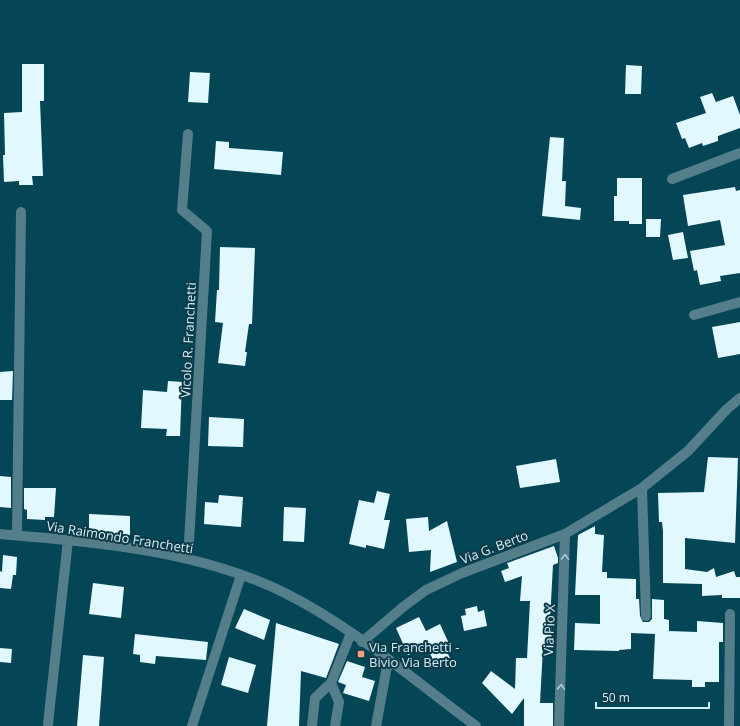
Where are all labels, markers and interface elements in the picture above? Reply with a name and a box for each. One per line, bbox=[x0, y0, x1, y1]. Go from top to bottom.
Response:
street label: Vicolo R. Franchetti bbox=[176, 282, 200, 398]
street label: Via Raimondo Franchetti bbox=[45, 517, 195, 557]
street label: Via G. Berto bbox=[457, 526, 531, 568]
one-way arrow bbox=[560, 554, 569, 560]
street label: Via Pio X bbox=[539, 603, 559, 656]
place label: Via Franchetti - Bivio Via Berto bbox=[369, 638, 459, 671]
marker: Via Franchetti - Bivio Via Berto bbox=[356, 649, 366, 659]
one-way arrow bbox=[556, 684, 565, 690]
scale bar bbox=[596, 684, 709, 710]
text: 50 m bbox=[602, 689, 630, 706]

